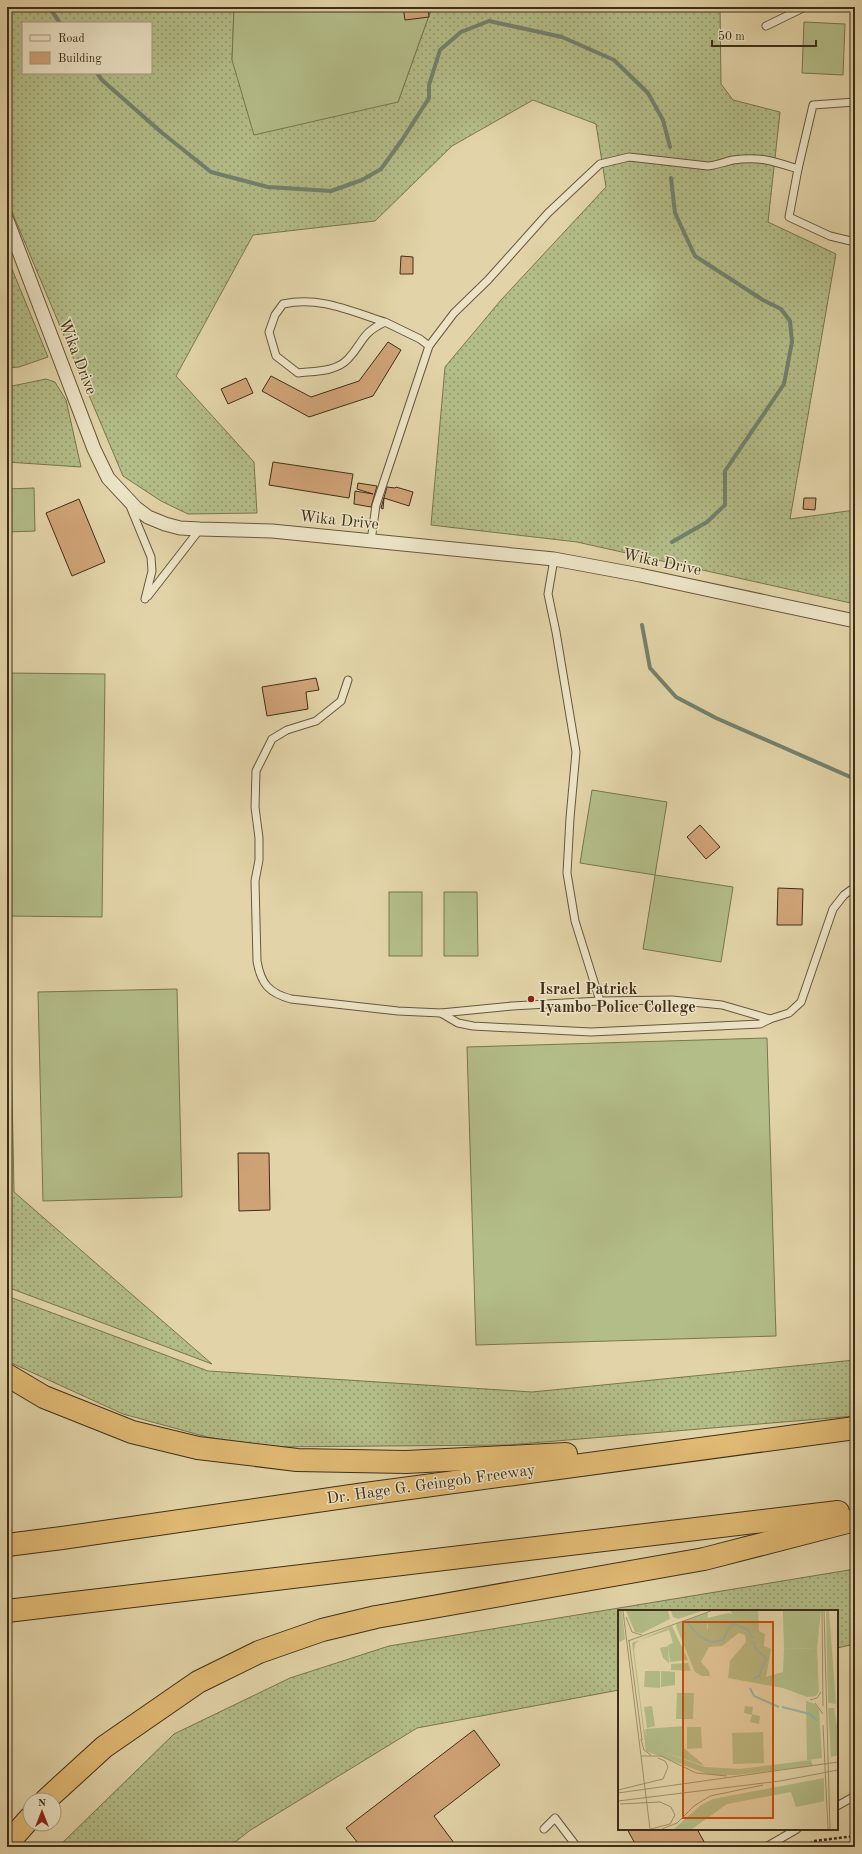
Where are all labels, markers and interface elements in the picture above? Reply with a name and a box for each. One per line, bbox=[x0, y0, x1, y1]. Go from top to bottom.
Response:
legend bbox=[22, 22, 152, 74]
scale bar bbox=[712, 22, 816, 48]
text: 50 m bbox=[718, 30, 745, 43]
text: Road bbox=[58, 33, 85, 45]
text: Building bbox=[58, 53, 102, 65]
street label: Wika Drive bbox=[55, 317, 99, 397]
street label: Wika Drive bbox=[298, 509, 380, 533]
street label: Wika Drive bbox=[621, 547, 703, 579]
place label: Israel Patrick Iyambo Police College bbox=[539, 982, 696, 1016]
marker: Israel Patrick Iyambo Police College bbox=[526, 994, 536, 1004]
street label: Dr. Hage G. Geingob Freeway bbox=[326, 1462, 537, 1508]
inset map bbox=[618, 1610, 838, 1830]
north arrow bbox=[22, 1792, 62, 1832]
text: N bbox=[38, 1798, 47, 1809]

